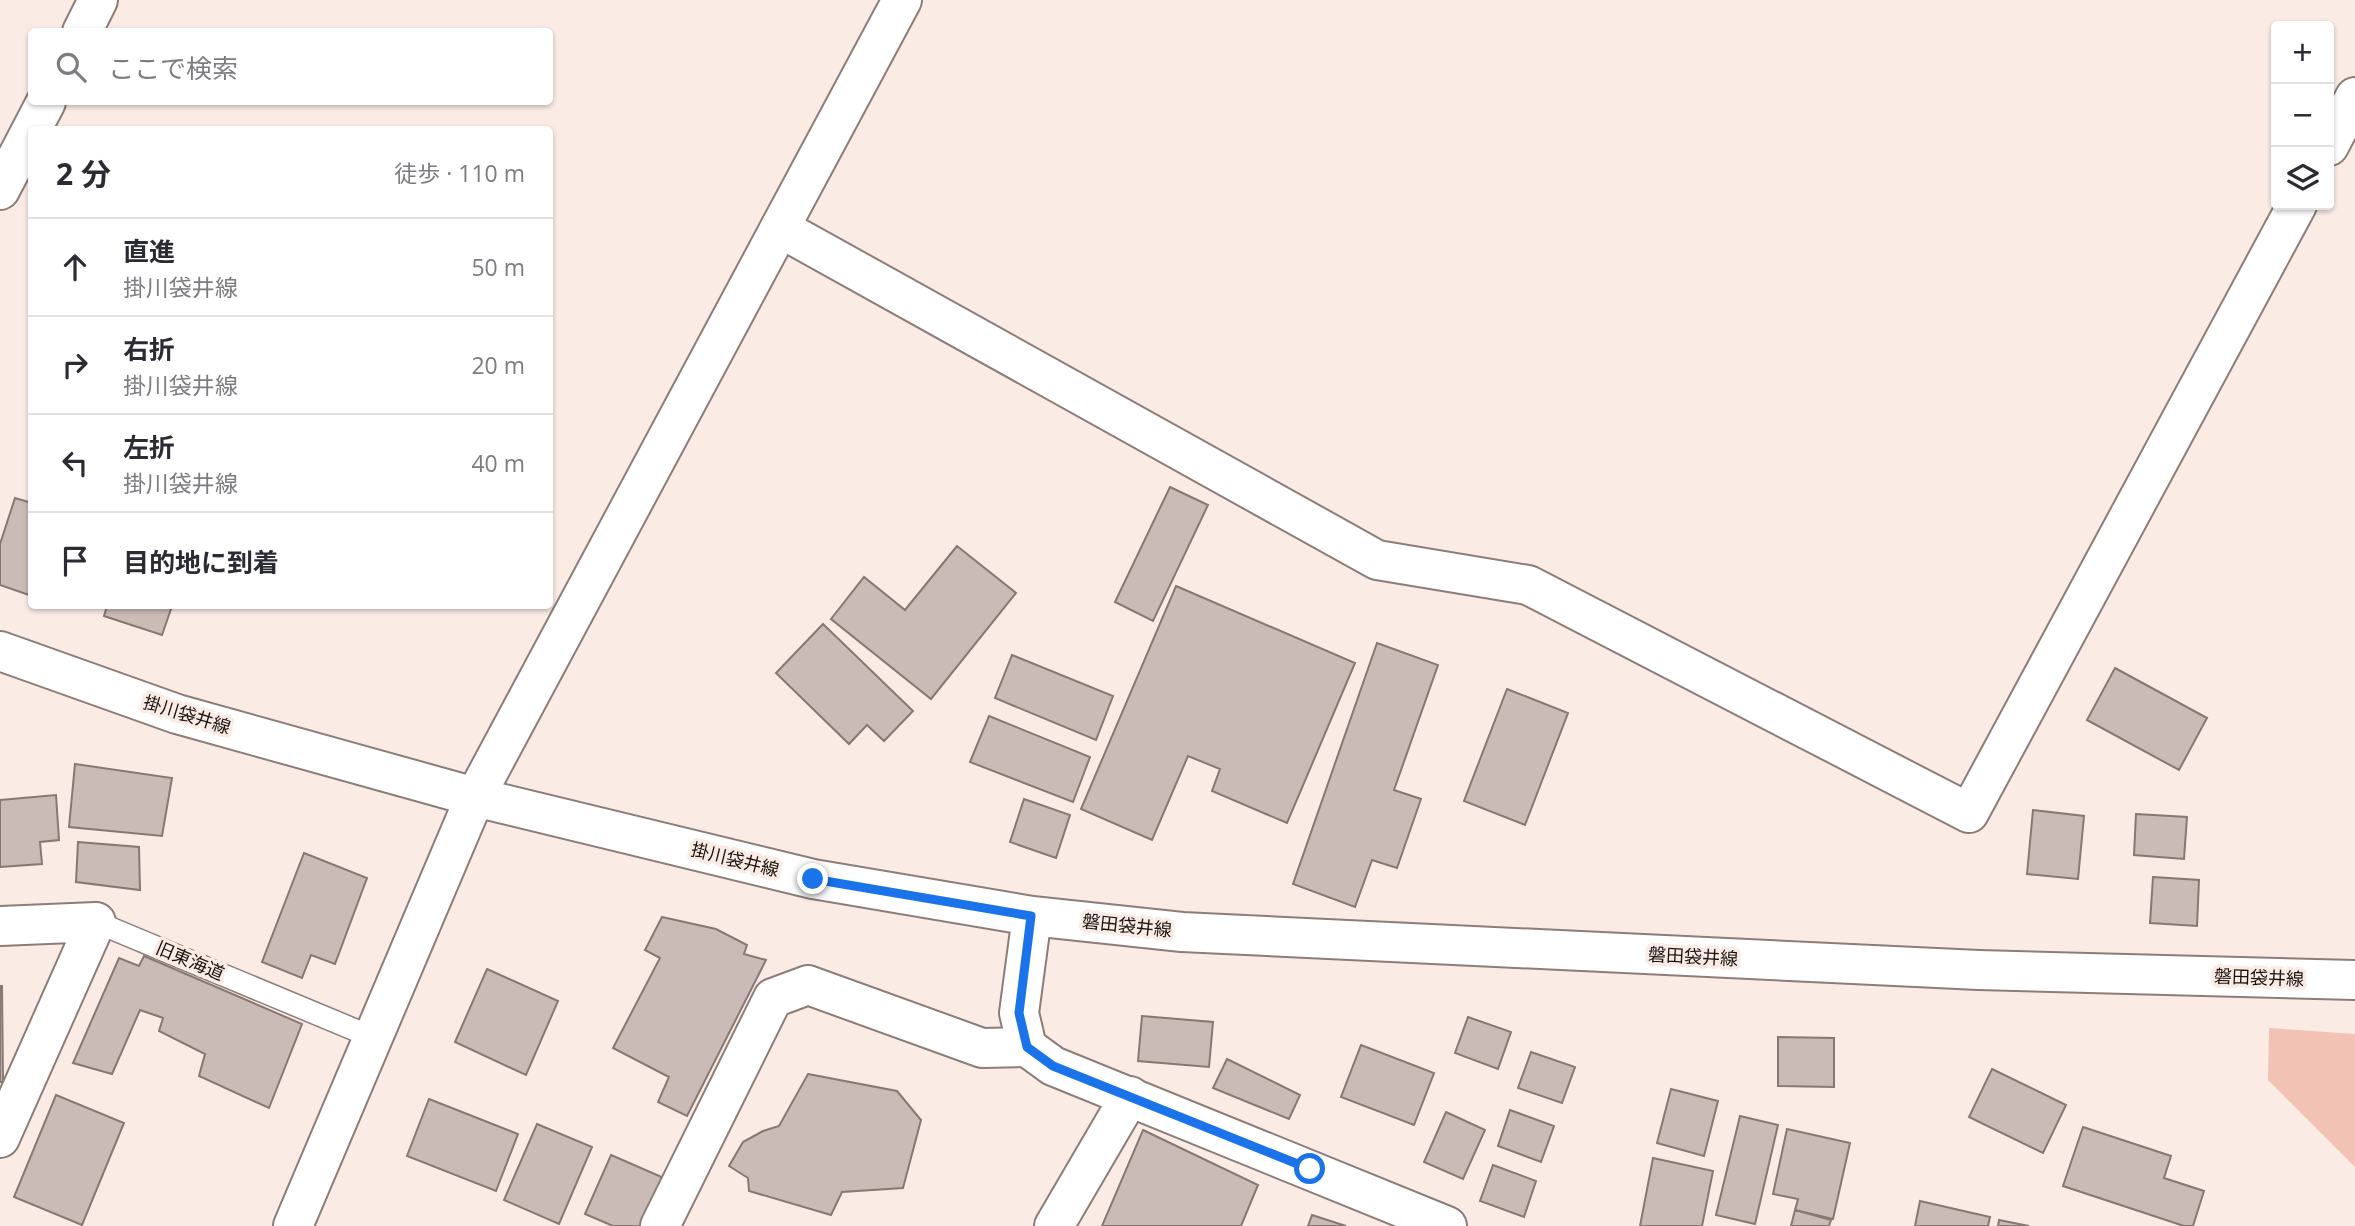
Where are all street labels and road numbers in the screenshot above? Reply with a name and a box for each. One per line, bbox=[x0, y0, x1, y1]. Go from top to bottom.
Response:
street label: 掛川袋井線 bbox=[141, 689, 234, 739]
street label: 掛川袋井線 bbox=[689, 836, 782, 882]
street label: 磐田袋井線 bbox=[1081, 908, 1173, 942]
street label: 旧東海道 bbox=[153, 935, 228, 985]
street label: 磐田袋井線 bbox=[1647, 942, 1739, 970]
street label: 磐田袋井線 bbox=[2214, 963, 2304, 991]

